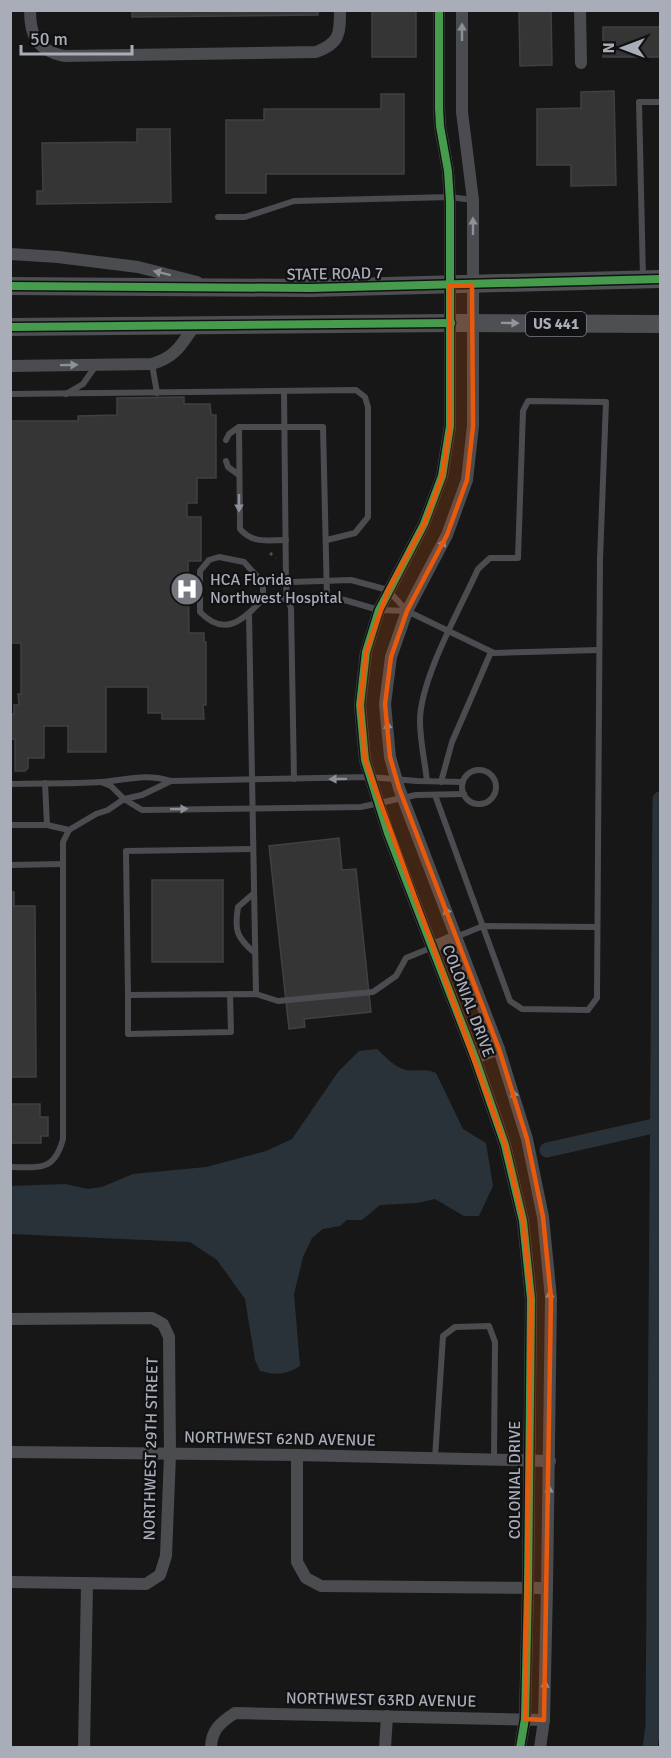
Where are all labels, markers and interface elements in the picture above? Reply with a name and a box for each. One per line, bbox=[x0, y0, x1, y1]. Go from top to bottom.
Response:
scale bar bbox=[21, 18, 132, 56]
north arrow bbox=[593, 18, 653, 78]
one-way arrow bbox=[457, 23, 467, 42]
text: 50 m bbox=[30, 28, 68, 50]
text: N bbox=[599, 42, 619, 54]
one-way arrow bbox=[468, 217, 478, 236]
street label: STATE ROAD 7 bbox=[287, 263, 383, 285]
one-way arrow bbox=[153, 267, 171, 277]
road number: US 441 bbox=[526, 312, 586, 336]
one-way arrow bbox=[500, 318, 519, 328]
one-way arrow bbox=[59, 360, 78, 370]
one-way arrow bbox=[234, 494, 244, 513]
one-way arrow bbox=[436, 538, 446, 555]
place label: HCA Florida Northwest Hospital bbox=[210, 570, 343, 608]
hospital icon: HCA Florida Northwest Hospital bbox=[169, 571, 205, 607]
one-way arrow bbox=[383, 721, 393, 740]
one-way arrow bbox=[329, 774, 348, 784]
one-way arrow bbox=[170, 804, 189, 814]
one-way arrow bbox=[443, 906, 452, 924]
street label: COLONIAL DRIVE bbox=[437, 942, 499, 1060]
one-way arrow bbox=[509, 1089, 519, 1107]
one-way arrow bbox=[546, 1290, 555, 1309]
street label: NORTHWEST 29TH STREET bbox=[139, 1357, 163, 1541]
street label: COLONIAL DRIVE bbox=[505, 1421, 525, 1539]
street label: NORTHWEST 62ND AVENUE bbox=[184, 1427, 376, 1451]
one-way arrow bbox=[544, 1485, 554, 1504]
one-way arrow bbox=[540, 1680, 549, 1699]
street label: NORTHWEST 63RD AVENUE bbox=[286, 1688, 476, 1712]

